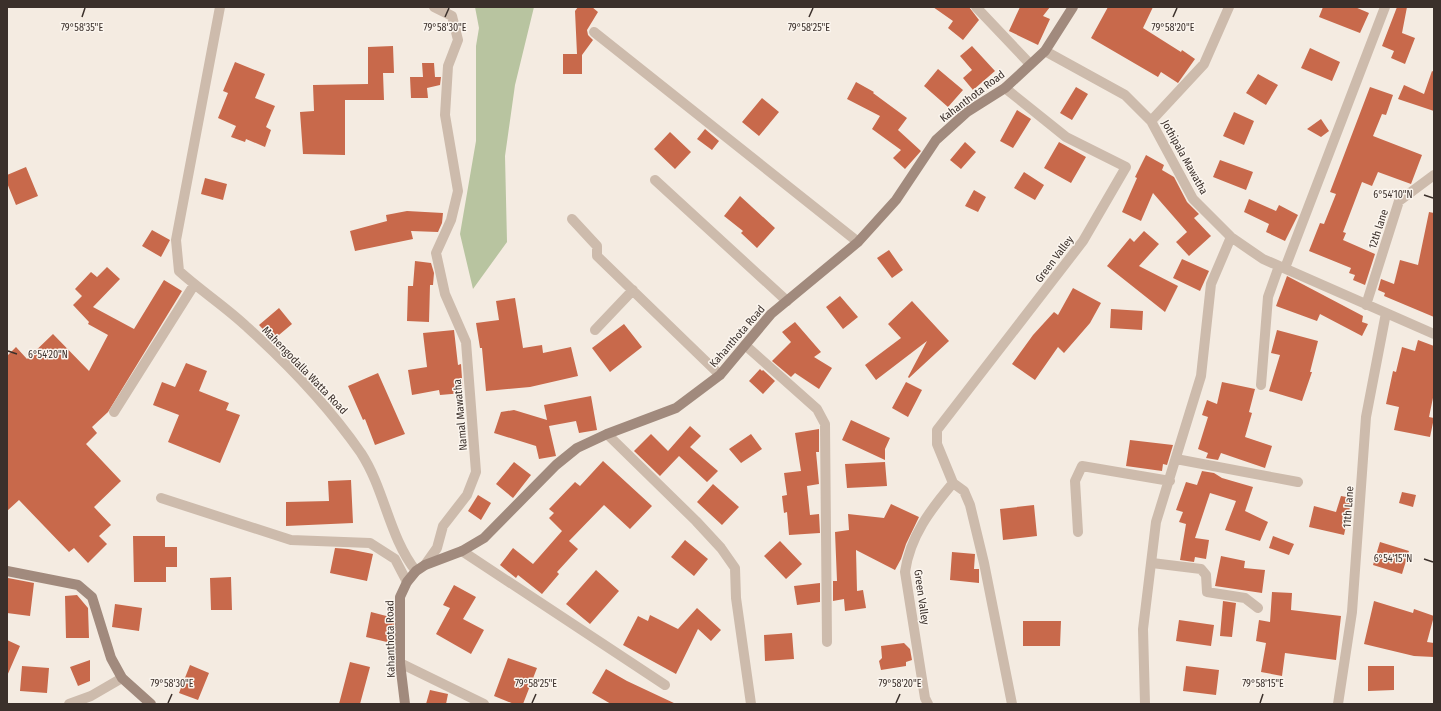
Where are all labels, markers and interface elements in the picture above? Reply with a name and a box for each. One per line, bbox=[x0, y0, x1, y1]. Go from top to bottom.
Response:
text: 79°58'35"E bbox=[61, 22, 103, 34]
text: 79°58'30"E bbox=[424, 22, 467, 34]
text: 79°58'25"E bbox=[788, 22, 830, 34]
text: 79°58'20"E bbox=[1152, 22, 1195, 34]
street label: Kahanthota Road bbox=[937, 68, 1007, 125]
street label: Jothipala Mawatha bbox=[1159, 118, 1210, 197]
text: 6°54'10"N bbox=[1373, 189, 1413, 201]
street label: 12th lane bbox=[1366, 208, 1391, 250]
street label: Green Valley bbox=[1032, 233, 1076, 285]
street label: Kahanthota Road bbox=[707, 303, 768, 370]
street label: Mahengodalla Watta Road bbox=[259, 324, 350, 417]
text: 6°54'20"N bbox=[28, 349, 68, 361]
street label: Namal Mawatha bbox=[451, 379, 470, 451]
street label: 11th Lane bbox=[1341, 486, 1356, 528]
text: 6°54'15"N bbox=[1374, 553, 1412, 565]
street label: Green Valley bbox=[911, 569, 932, 626]
street label: Kahanthota Road bbox=[383, 600, 398, 678]
text: 79°58'30"E bbox=[151, 678, 194, 690]
text: 79°58'25"E bbox=[515, 678, 557, 690]
text: 79°58'20"E bbox=[879, 678, 922, 690]
text: 79°58'15"E bbox=[1242, 678, 1284, 690]

